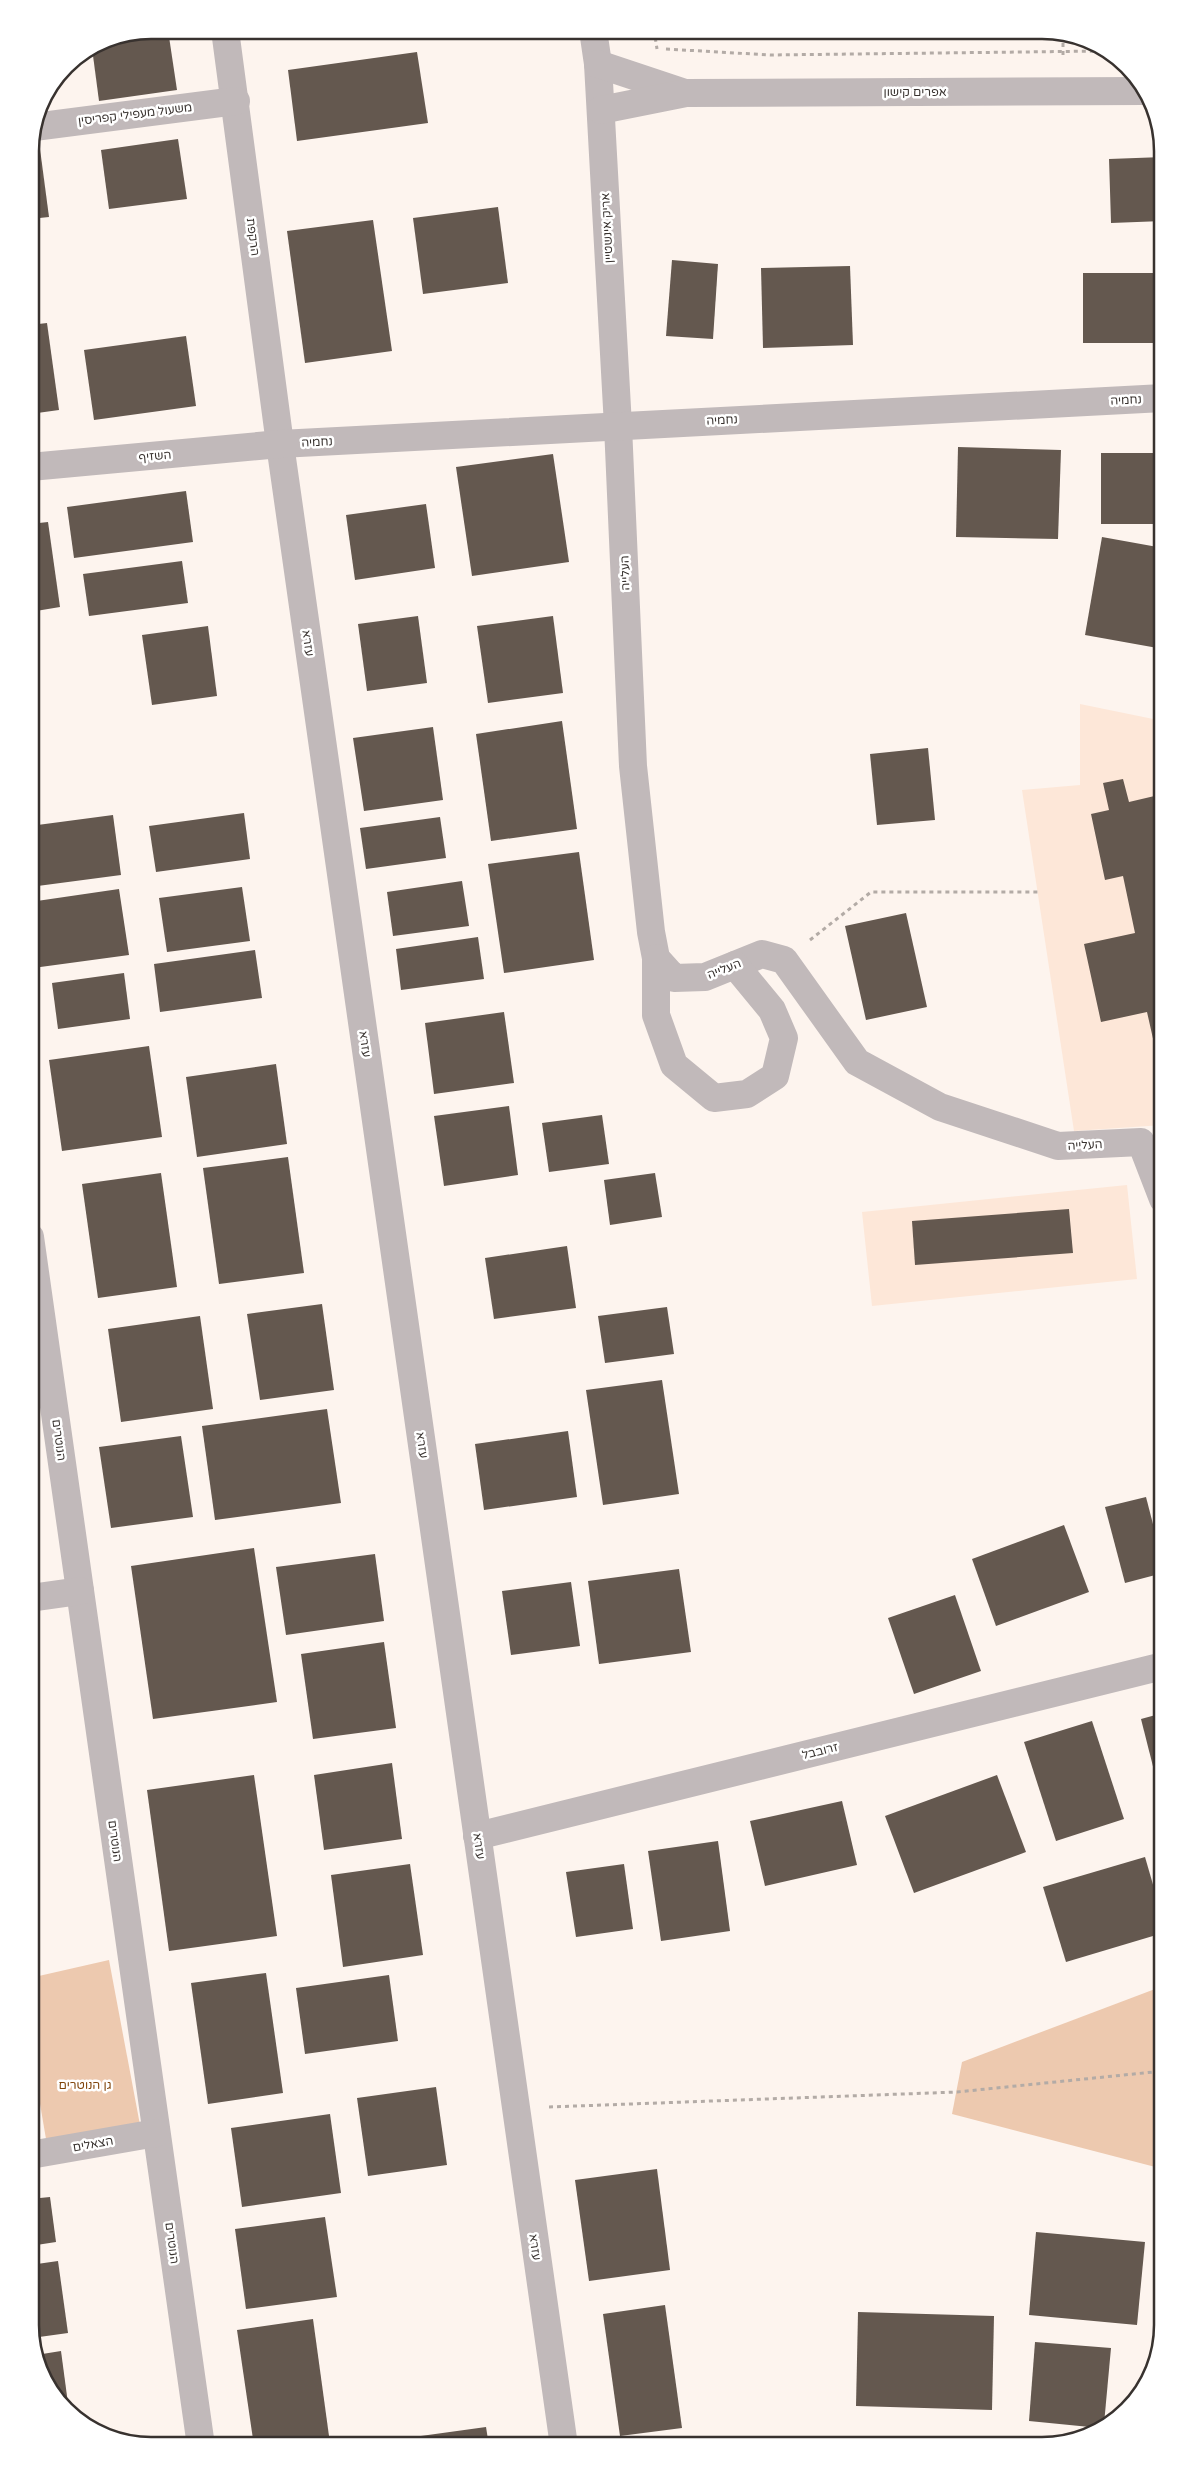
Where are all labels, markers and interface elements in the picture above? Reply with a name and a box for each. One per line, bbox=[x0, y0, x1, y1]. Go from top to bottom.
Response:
street label: אפרים קישון bbox=[883, 85, 947, 99]
street label: משעול מעפילי קפריסין bbox=[77, 100, 193, 128]
street label: אריק אינשטיין bbox=[598, 192, 616, 264]
street label: הרקפת bbox=[244, 217, 262, 257]
street label: נחמיה bbox=[1110, 392, 1142, 408]
street label: נחמיה bbox=[706, 412, 738, 428]
street label: נחמיה bbox=[301, 434, 333, 450]
street label: השזיף bbox=[138, 448, 172, 464]
street label: העלייה bbox=[617, 555, 633, 591]
street label: עזרא bbox=[299, 629, 317, 657]
street label: העלייה bbox=[705, 956, 743, 982]
street label: עזרא bbox=[356, 1030, 374, 1058]
street label: העלייה bbox=[1067, 1137, 1103, 1153]
street label: הנוטרים bbox=[49, 1418, 69, 1462]
street label: עזרא bbox=[413, 1431, 431, 1459]
street label: זרובבל bbox=[800, 1740, 840, 1762]
street label: הנוטרים bbox=[105, 1819, 125, 1863]
street label: עזרא bbox=[470, 1832, 488, 1860]
park label: גן הנוטרים bbox=[58, 2078, 112, 2092]
street label: הצאלים bbox=[72, 2134, 114, 2154]
street label: הנוטרים bbox=[162, 2221, 182, 2265]
street label: עזרא bbox=[526, 2233, 544, 2261]

